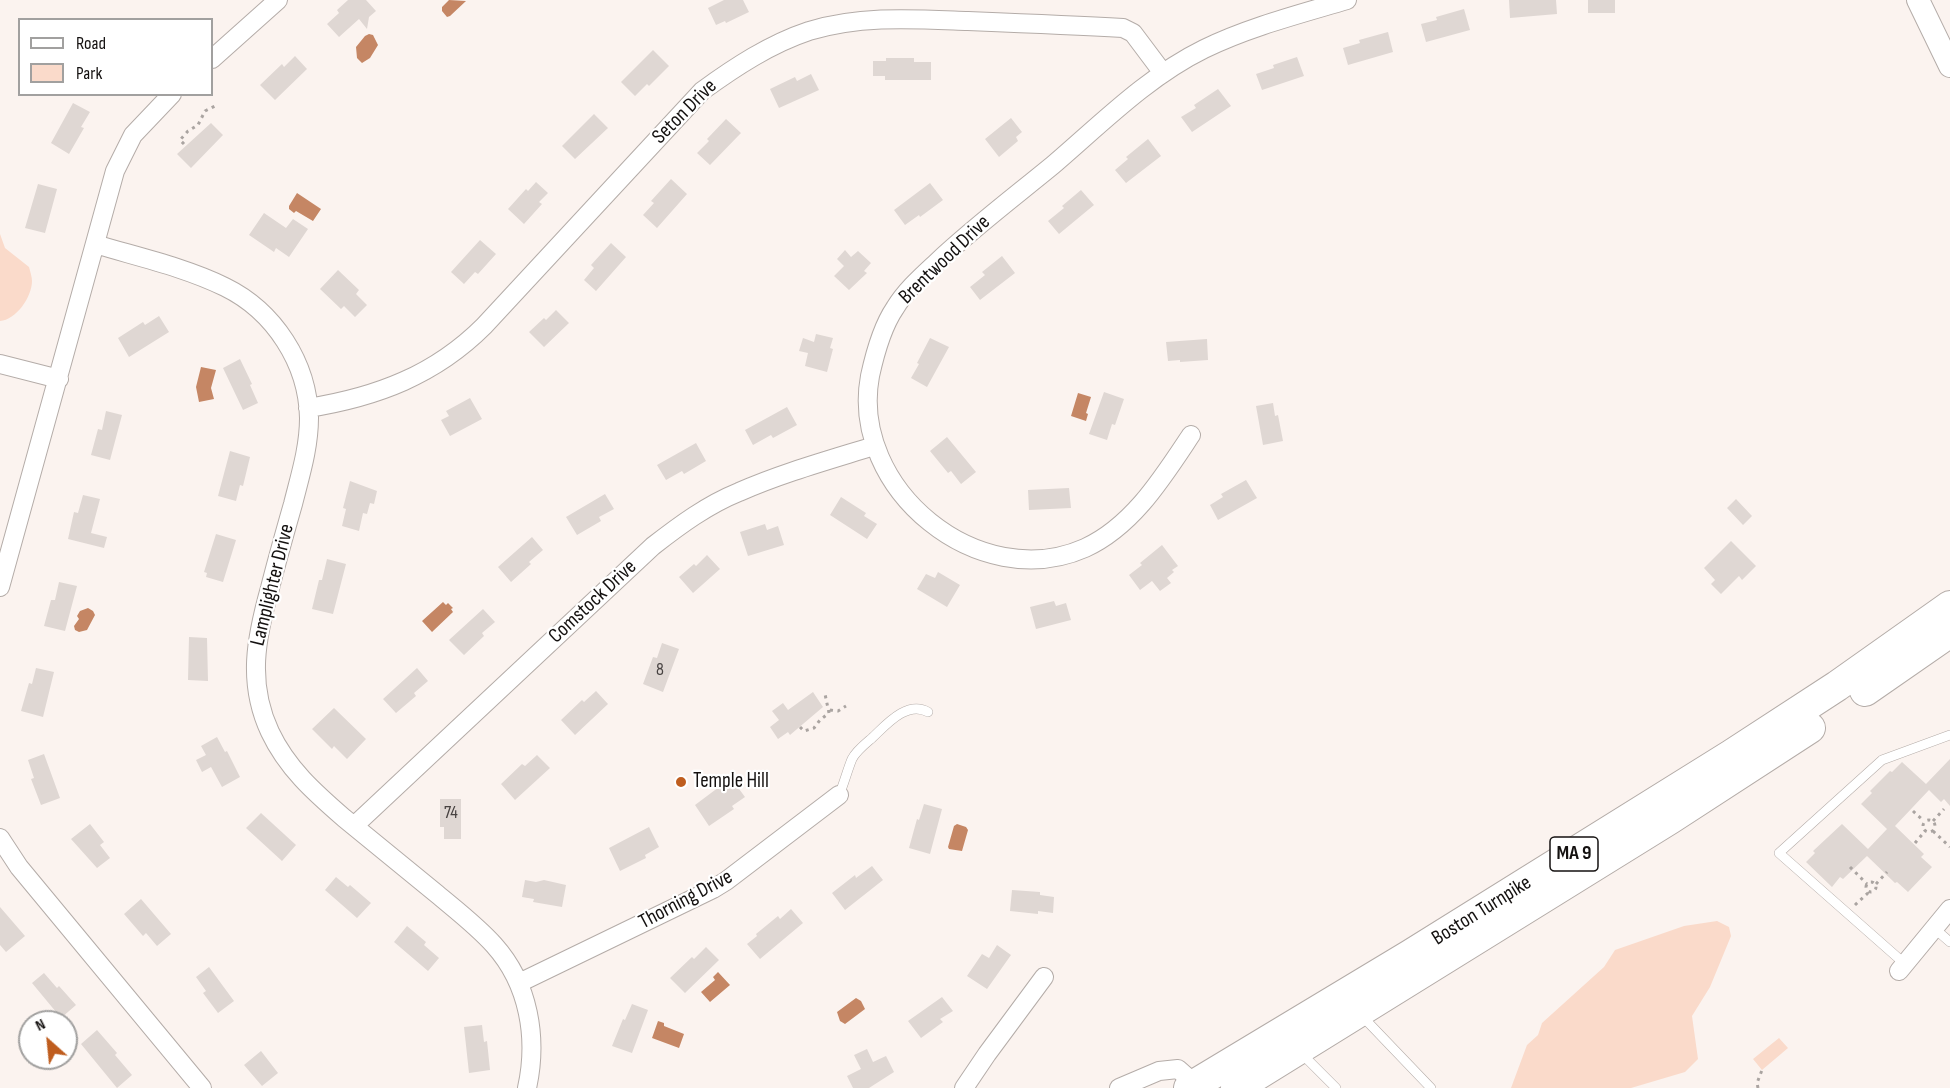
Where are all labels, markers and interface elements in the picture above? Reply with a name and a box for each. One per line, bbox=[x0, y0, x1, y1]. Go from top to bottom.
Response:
legend bbox=[18, 18, 213, 96]
text: Road bbox=[76, 33, 106, 54]
text: Park bbox=[76, 63, 102, 84]
street label: Seton Drive bbox=[647, 74, 723, 150]
street label: Brentwood Drive bbox=[894, 210, 996, 310]
street label: Lamplighter Drive bbox=[246, 522, 300, 648]
street label: Comstock Drive bbox=[544, 555, 642, 649]
house number: 8 bbox=[656, 659, 664, 681]
place label: Temple Hill bbox=[693, 769, 769, 795]
marker: Temple Hill bbox=[674, 775, 688, 789]
house number: 74 bbox=[444, 802, 458, 824]
road number: MA 9 bbox=[1550, 837, 1598, 871]
street label: Thorning Drive bbox=[635, 865, 737, 935]
street label: Boston Turnpike bbox=[1428, 871, 1536, 951]
north arrow bbox=[18, 1010, 78, 1070]
text: N bbox=[32, 1015, 49, 1036]

